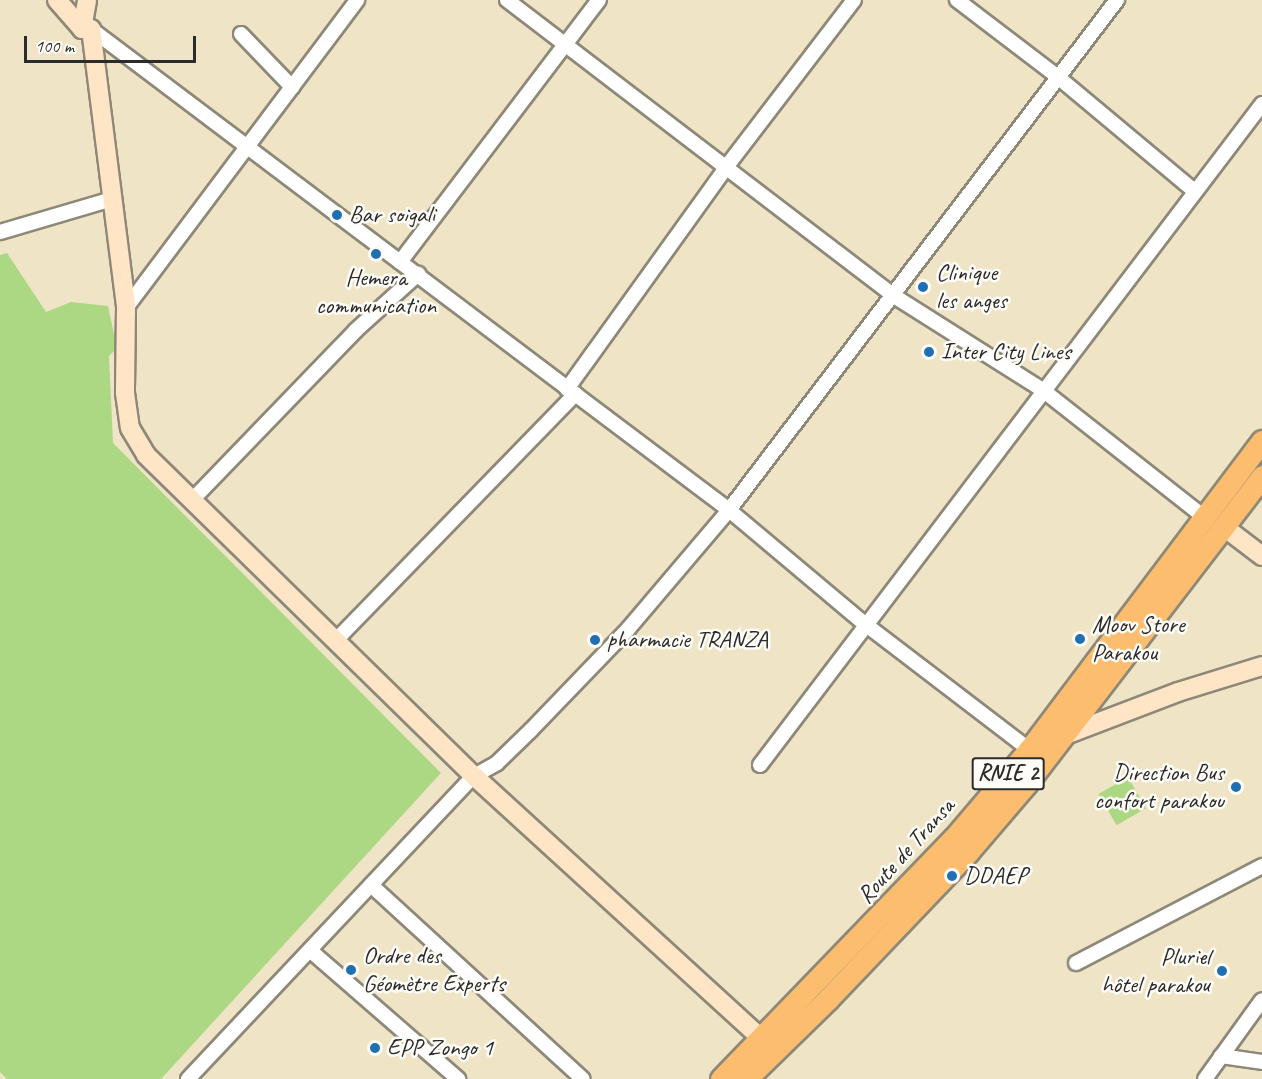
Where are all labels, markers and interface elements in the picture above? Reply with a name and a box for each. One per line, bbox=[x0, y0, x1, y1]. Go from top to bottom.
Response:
scale bar bbox=[27, 24, 200, 62]
text: 100 m bbox=[35, 35, 74, 57]
place label: Bar soigali bbox=[349, 201, 434, 229]
marker: Bar soigali bbox=[330, 208, 344, 222]
marker: Hemera communication bbox=[369, 247, 383, 261]
place label: Clinique les anges bbox=[936, 259, 1008, 315]
place label: Hemera communication bbox=[316, 264, 436, 320]
marker: Clinique les anges bbox=[914, 278, 932, 296]
place label: Inter City Lines bbox=[941, 338, 1071, 366]
marker: Inter City Lines bbox=[922, 345, 936, 359]
place label: Moov Store Parakou bbox=[1092, 611, 1185, 667]
place label: pharmacie TRANZA bbox=[607, 626, 768, 654]
marker: Moov Store Parakou bbox=[1073, 632, 1087, 646]
marker: pharmacie TRANZA bbox=[588, 633, 602, 647]
road number: RNIE 2 bbox=[970, 755, 1046, 793]
place label: Direction Bus confort parakou bbox=[1094, 759, 1224, 815]
marker: Direction Bus confort parakou bbox=[1229, 780, 1243, 794]
street label: Route de Transa bbox=[851, 793, 961, 909]
place label: DDAEP bbox=[964, 862, 1027, 890]
marker: DDAEP bbox=[945, 869, 959, 883]
place label: Ordre des Géomètre Experts bbox=[363, 942, 505, 998]
place label: Pluriel hôtel parakou bbox=[1101, 943, 1210, 999]
marker: Ordre des Géomètre Experts bbox=[344, 963, 358, 977]
marker: Pluriel hôtel parakou bbox=[1215, 964, 1229, 978]
place label: EPP Zongo 1 bbox=[387, 1034, 493, 1062]
marker: EPP Zongo 1 bbox=[368, 1041, 382, 1055]

